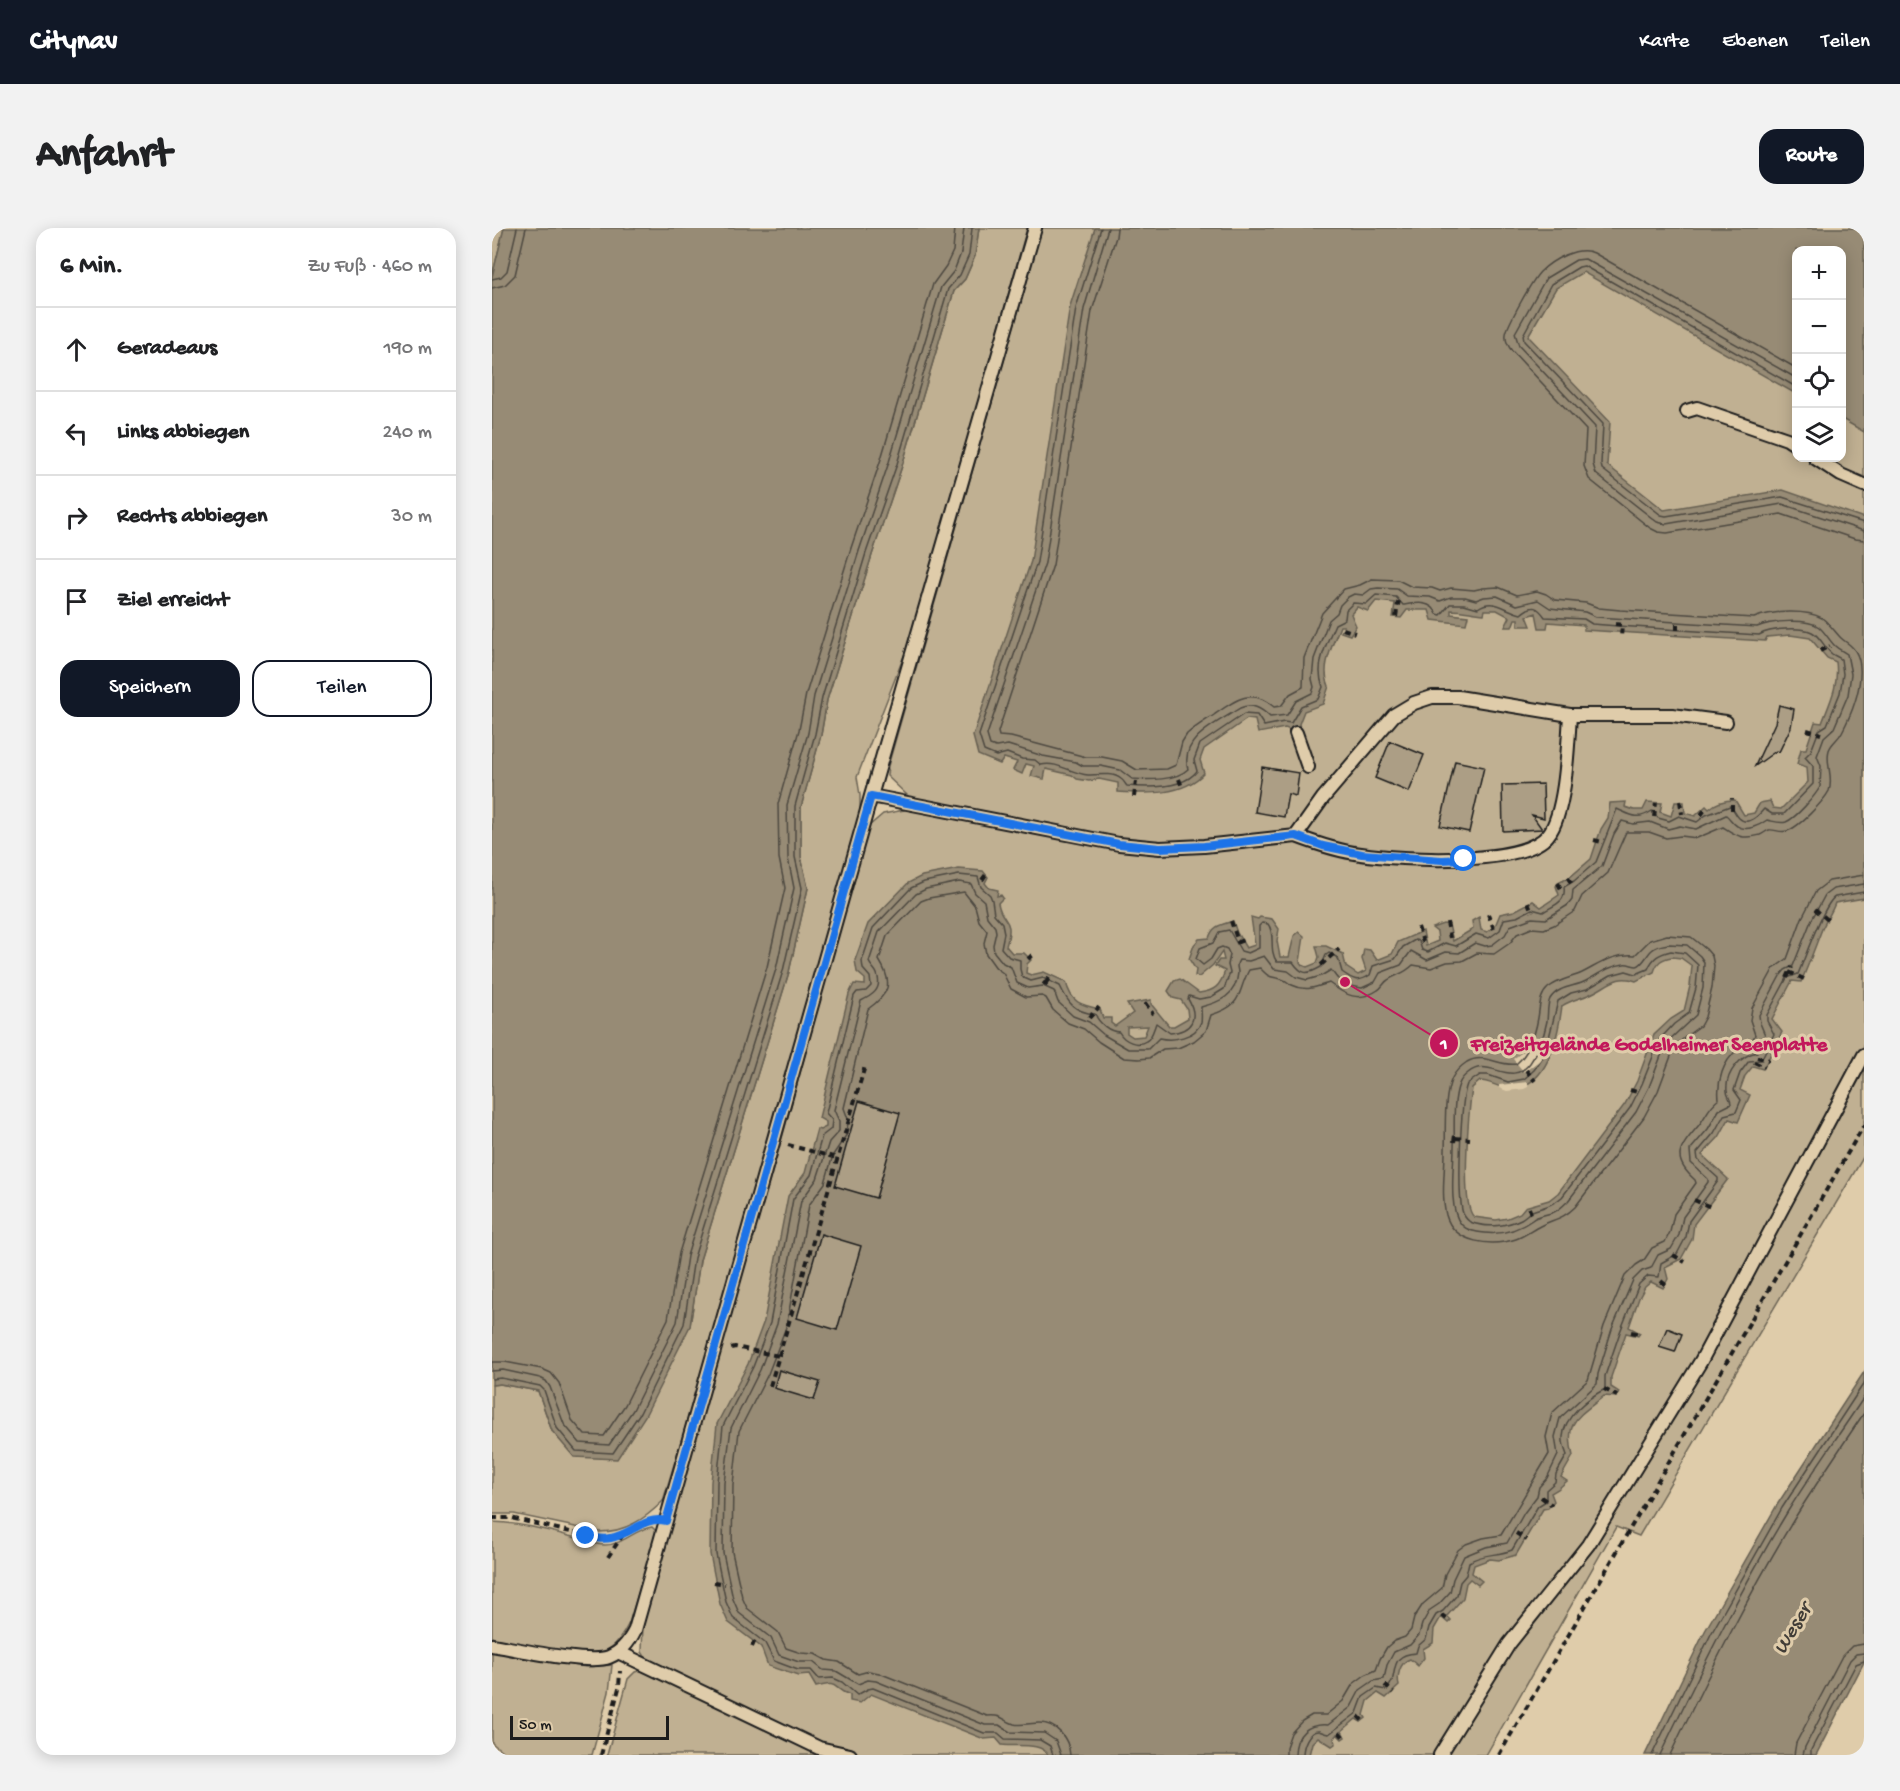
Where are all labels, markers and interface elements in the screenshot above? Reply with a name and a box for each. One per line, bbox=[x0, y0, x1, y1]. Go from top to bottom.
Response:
text: Citynav bbox=[30, 26, 118, 59]
text: Karte bbox=[1639, 30, 1689, 55]
text: Ebenen bbox=[1722, 30, 1788, 55]
text: Teilen bbox=[1821, 30, 1870, 55]
button: Route bbox=[1759, 129, 1864, 184]
text: Anfahrt bbox=[36, 132, 171, 181]
map controls bbox=[1792, 246, 1846, 462]
button: + bbox=[1792, 246, 1846, 300]
text: 6 Min. bbox=[60, 252, 124, 283]
text: Zu Fuß · 460 m bbox=[308, 256, 432, 279]
button: − bbox=[1792, 300, 1846, 354]
icon: ahead bbox=[60, 333, 93, 366]
text: Geradeaus bbox=[117, 336, 217, 362]
text: 190 m bbox=[384, 338, 432, 361]
button: locate bbox=[1792, 354, 1846, 408]
button: layers bbox=[1792, 408, 1846, 462]
icon: left bbox=[60, 417, 93, 450]
text: Links abbiegen bbox=[117, 420, 249, 446]
text: 240 m bbox=[382, 422, 432, 445]
icon: right bbox=[60, 501, 93, 534]
text: Rechts abbiegen bbox=[117, 504, 267, 530]
text: 30 m bbox=[391, 506, 432, 529]
icon: arrive bbox=[60, 585, 93, 618]
text: Ziel erreicht bbox=[117, 588, 229, 614]
button: Speichern bbox=[60, 660, 240, 717]
button: Teilen bbox=[252, 660, 432, 717]
route start bbox=[1450, 845, 1476, 871]
callout: Freizeitgelände Godelheimer Seenplatte bbox=[1429, 1023, 1839, 1062]
text: Freizeitgelände Godelheimer Seenplatte bbox=[1470, 1034, 1829, 1059]
text: 1 bbox=[1439, 1035, 1448, 1056]
route end bbox=[572, 1522, 598, 1548]
water label: Weser bbox=[1769, 1596, 1821, 1660]
scale bar bbox=[510, 1713, 669, 1740]
text: 50 m bbox=[519, 1717, 552, 1736]

